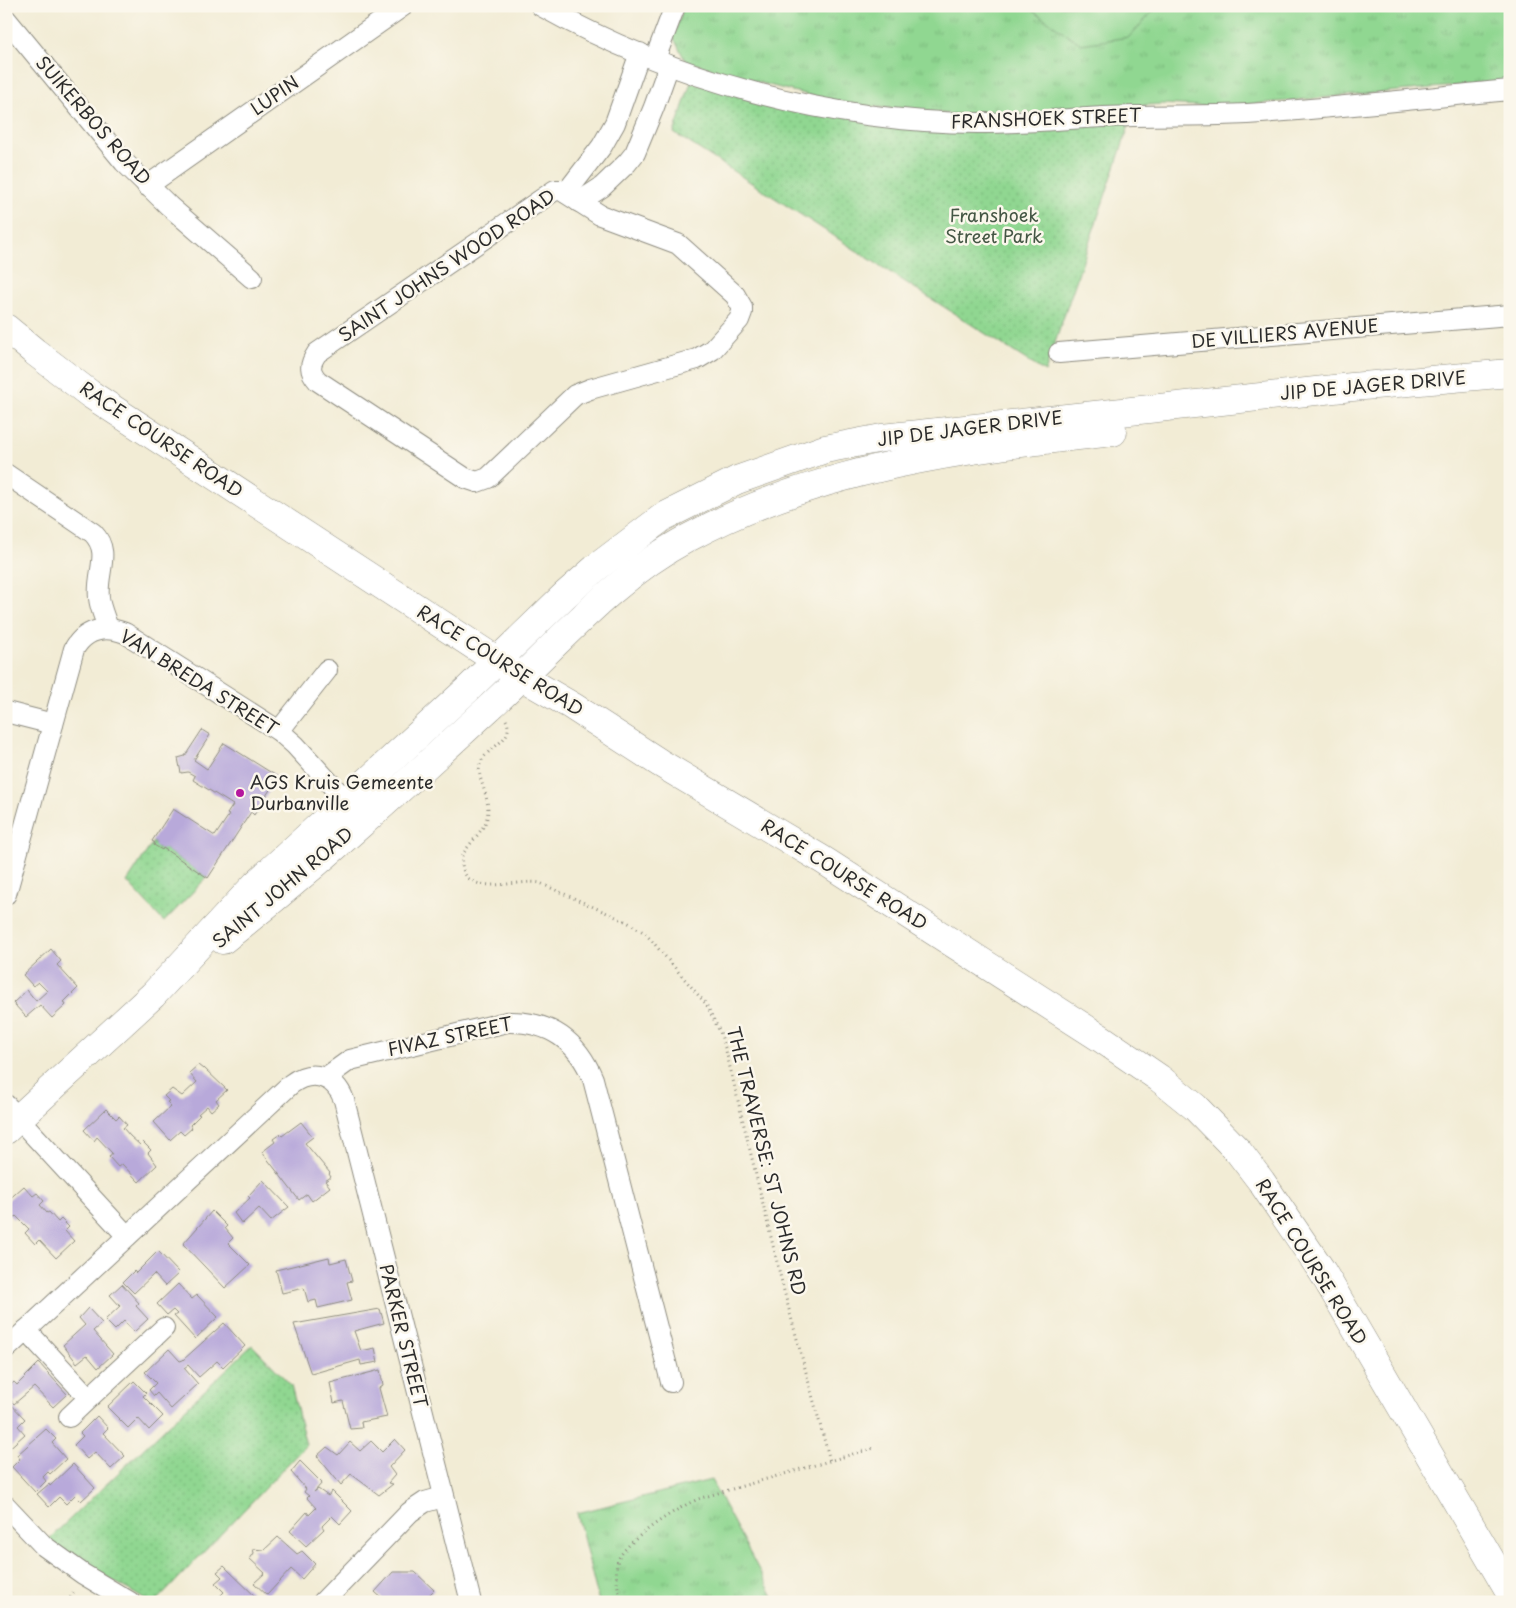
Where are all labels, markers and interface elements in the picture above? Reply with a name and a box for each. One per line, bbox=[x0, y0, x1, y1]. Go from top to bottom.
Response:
street label: SUIKERBOS ROAD bbox=[30, 49, 158, 191]
street label: LUPIN bbox=[244, 68, 304, 121]
street label: FRANSHOEK STREET bbox=[950, 101, 1142, 134]
street label: SAINT JOHNS WOOD ROAD bbox=[332, 182, 560, 348]
park label: Franshoek Street Park bbox=[945, 201, 1043, 249]
street label: DE VILLIERS AVENUE bbox=[1190, 311, 1380, 354]
street label: JIP DE JAGER DRIVE bbox=[1279, 363, 1467, 406]
street label: RACE COURSE ROAD bbox=[75, 374, 249, 504]
street label: JIP DE JAGER DRIVE bbox=[876, 403, 1064, 452]
street label: RACE COURSE ROAD bbox=[412, 597, 589, 722]
street label: VAN BREDA STREET bbox=[115, 622, 285, 742]
place label: AGS Kruis Gemeente Durbanville bbox=[250, 768, 433, 816]
marker: AGS Kruis Gemeente Durbanville bbox=[234, 787, 246, 799]
street label: RACE COURSE ROAD bbox=[756, 811, 933, 936]
street label: SAINT JOHN ROAD bbox=[206, 820, 358, 954]
street label: FIVAZ STREET bbox=[385, 1009, 515, 1062]
street label: THE TRAVERSE: ST JOHNS RD bbox=[721, 1023, 814, 1298]
street label: RACE COURSE ROAD bbox=[1250, 1173, 1375, 1350]
street label: PARKER STREET bbox=[374, 1261, 436, 1411]

